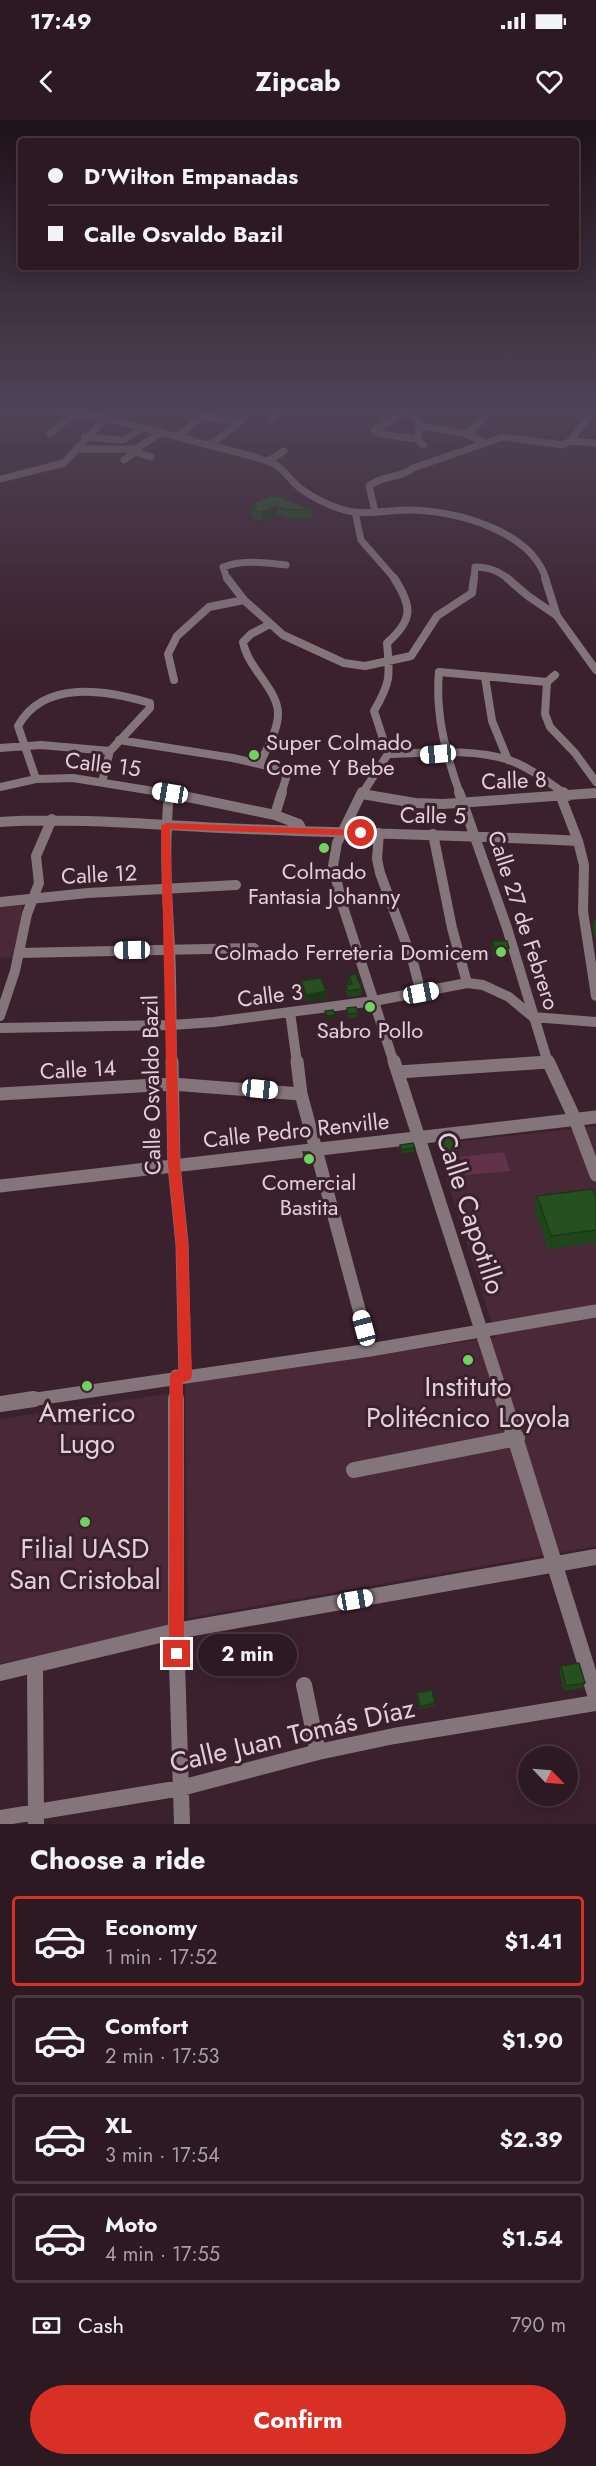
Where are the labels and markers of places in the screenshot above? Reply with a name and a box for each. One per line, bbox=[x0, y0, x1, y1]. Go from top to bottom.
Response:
place label: Super Colmado Come Y Bebe bbox=[266, 726, 412, 783]
marker: Super Colmado Come Y Bebe bbox=[247, 748, 261, 762]
marker: Colmado Fantasia Johanny bbox=[317, 841, 331, 855]
place label: Colmado Fantasia Johanny bbox=[248, 855, 400, 912]
place label: Colmado Ferreteria Domicem bbox=[214, 936, 489, 968]
marker: Colmado Ferreteria Domicem bbox=[494, 945, 508, 959]
marker: Sabro Pollo bbox=[363, 1000, 377, 1014]
place label: Sabro Pollo bbox=[317, 1014, 423, 1046]
marker: Comercial Bastita bbox=[302, 1152, 316, 1166]
place label: Comercial Bastita bbox=[262, 1166, 356, 1223]
marker: Instituto Politécnico Loyola bbox=[461, 1353, 475, 1367]
place label: Instituto Politécnico Loyola bbox=[366, 1367, 570, 1437]
marker: Americo Lugo bbox=[80, 1379, 94, 1393]
place label: Americo Lugo bbox=[39, 1393, 135, 1463]
marker: Filial UASD San Cristobal bbox=[78, 1515, 92, 1529]
place label: Filial UASD San Cristobal bbox=[9, 1529, 161, 1599]

